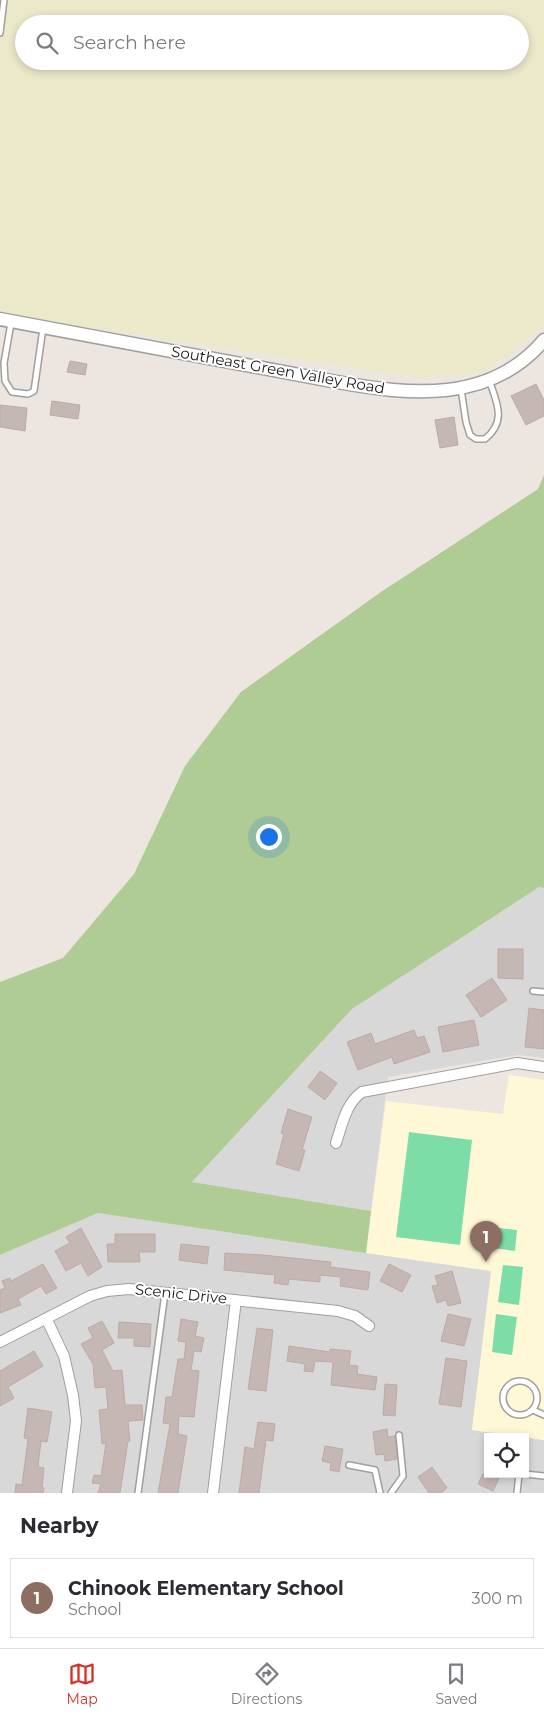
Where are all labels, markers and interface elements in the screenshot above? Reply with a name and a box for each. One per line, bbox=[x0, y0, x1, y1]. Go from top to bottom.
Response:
search box bbox=[15, 15, 529, 70]
icon: search bbox=[33, 29, 61, 57]
text: Search here bbox=[73, 31, 186, 54]
street label: Southeast Green Valley Road bbox=[170, 341, 386, 398]
your location bbox=[256, 824, 282, 850]
pin: 1 bbox=[470, 1221, 502, 1262]
street label: Scenic Drive bbox=[134, 1279, 228, 1308]
map controls bbox=[484, 1433, 529, 1478]
button: locate bbox=[484, 1433, 529, 1478]
text: Nearby bbox=[20, 1513, 99, 1538]
text: Chinook Elementary School bbox=[68, 1577, 344, 1600]
text: 1 bbox=[34, 1589, 40, 1608]
text: 300 m bbox=[472, 1589, 523, 1608]
text: School bbox=[68, 1600, 122, 1619]
tab: Map bbox=[67, 1660, 98, 1708]
tab: Directions bbox=[231, 1660, 302, 1708]
tab: Saved bbox=[435, 1660, 477, 1708]

